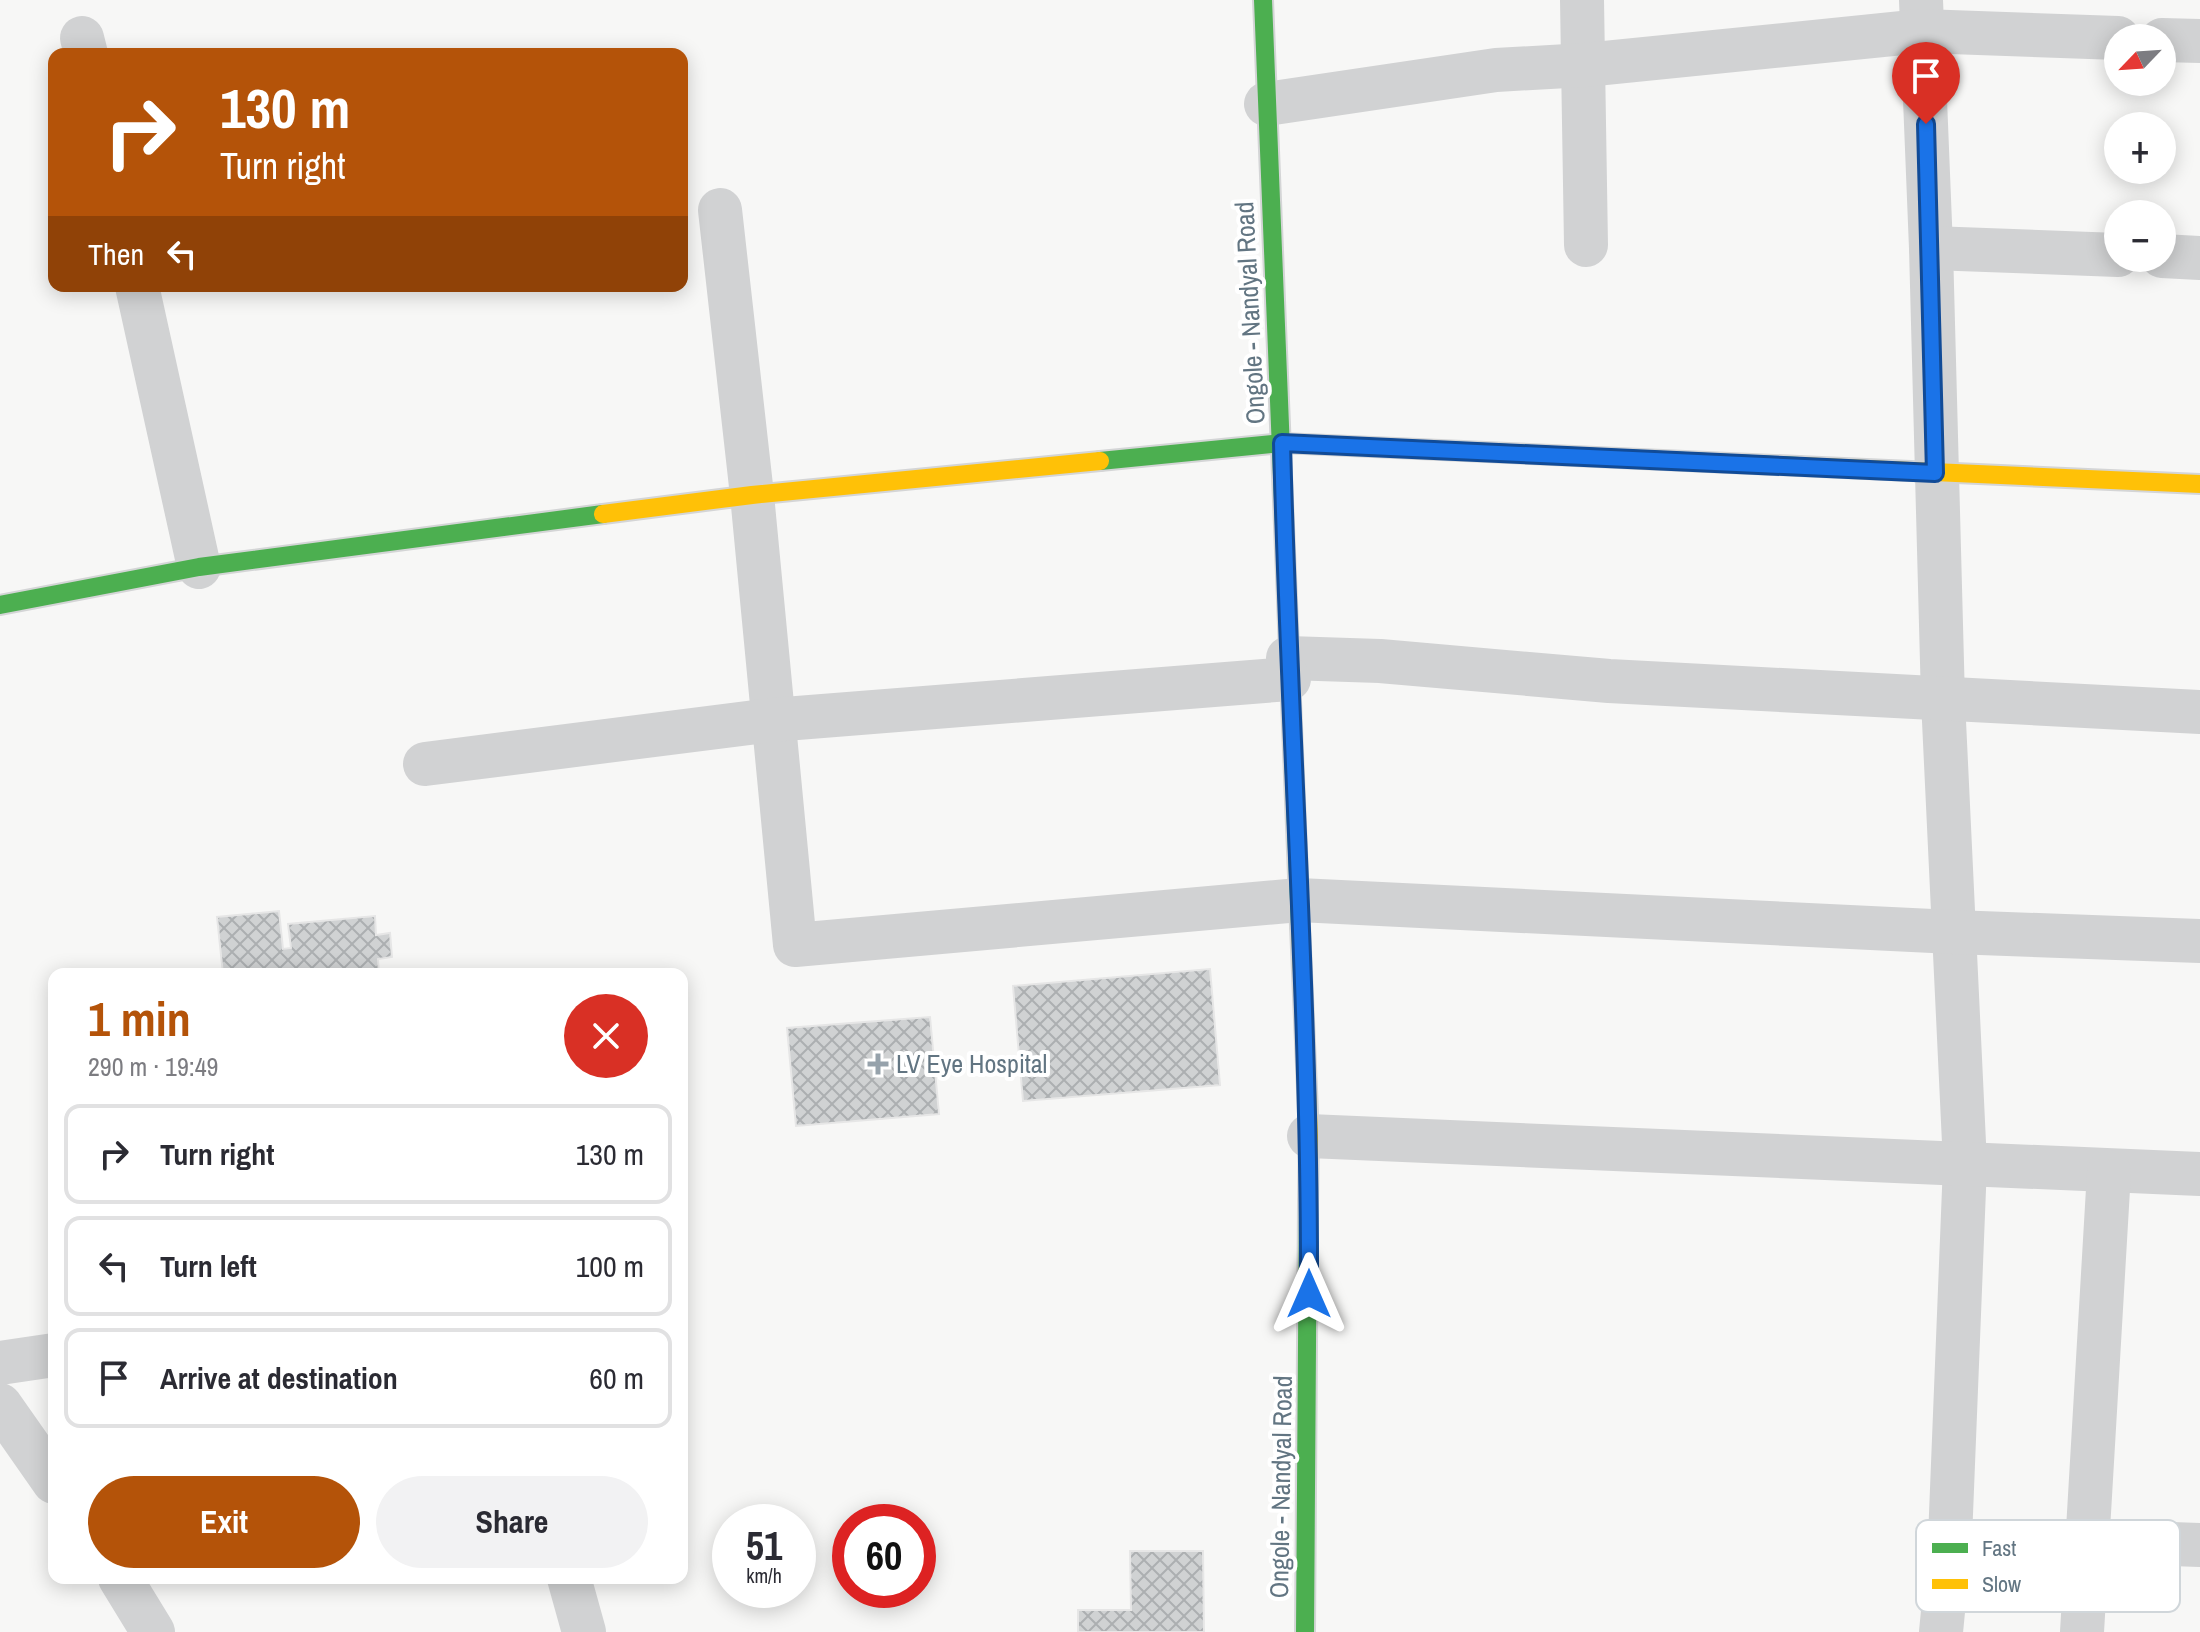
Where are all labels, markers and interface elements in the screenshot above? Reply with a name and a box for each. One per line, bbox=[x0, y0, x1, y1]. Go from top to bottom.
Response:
north arrow bbox=[2104, 24, 2176, 96]
map controls bbox=[2104, 24, 2176, 272]
pin bbox=[1892, 42, 1960, 124]
icon: arrive bbox=[1904, 54, 1948, 98]
text: 130 m bbox=[220, 70, 350, 145]
icon: right bbox=[88, 80, 192, 184]
button: + bbox=[2104, 112, 2176, 184]
text: Turn right bbox=[220, 142, 345, 190]
button: − bbox=[2104, 200, 2176, 272]
street label: Ongole - Nandyal Road bbox=[1226, 201, 1273, 425]
icon: left bbox=[160, 232, 204, 276]
text: Then bbox=[88, 234, 144, 274]
text: 1 min bbox=[88, 986, 191, 1051]
button: close bbox=[564, 994, 648, 1078]
place label: LV Eye Hospital bbox=[896, 1046, 1047, 1081]
text: 290 m · 19:49 bbox=[88, 1049, 218, 1084]
marker: LV Eye Hospital bbox=[867, 1053, 889, 1075]
icon: right bbox=[92, 1132, 136, 1176]
text: Turn right bbox=[160, 1134, 274, 1174]
text: 130 m bbox=[576, 1134, 644, 1174]
icon: left bbox=[92, 1244, 136, 1288]
text: Turn left bbox=[160, 1246, 257, 1286]
text: 100 m bbox=[576, 1246, 644, 1286]
position arrow bbox=[1267, 1252, 1351, 1336]
icon: arrive bbox=[92, 1356, 136, 1400]
text: Arrive at destination bbox=[160, 1358, 398, 1398]
text: 60 m bbox=[589, 1358, 644, 1398]
street label: Ongole - Nandyal Road bbox=[1261, 1375, 1300, 1599]
button: Exit bbox=[88, 1476, 360, 1568]
button: Share bbox=[376, 1476, 648, 1568]
speed limit sign: 60 bbox=[832, 1504, 936, 1608]
text: 51 bbox=[746, 1519, 782, 1572]
legend bbox=[1916, 1520, 2180, 1612]
text: Fast bbox=[1982, 1533, 2016, 1563]
text: km/h bbox=[746, 1562, 782, 1589]
text: Slow bbox=[1982, 1569, 2021, 1599]

